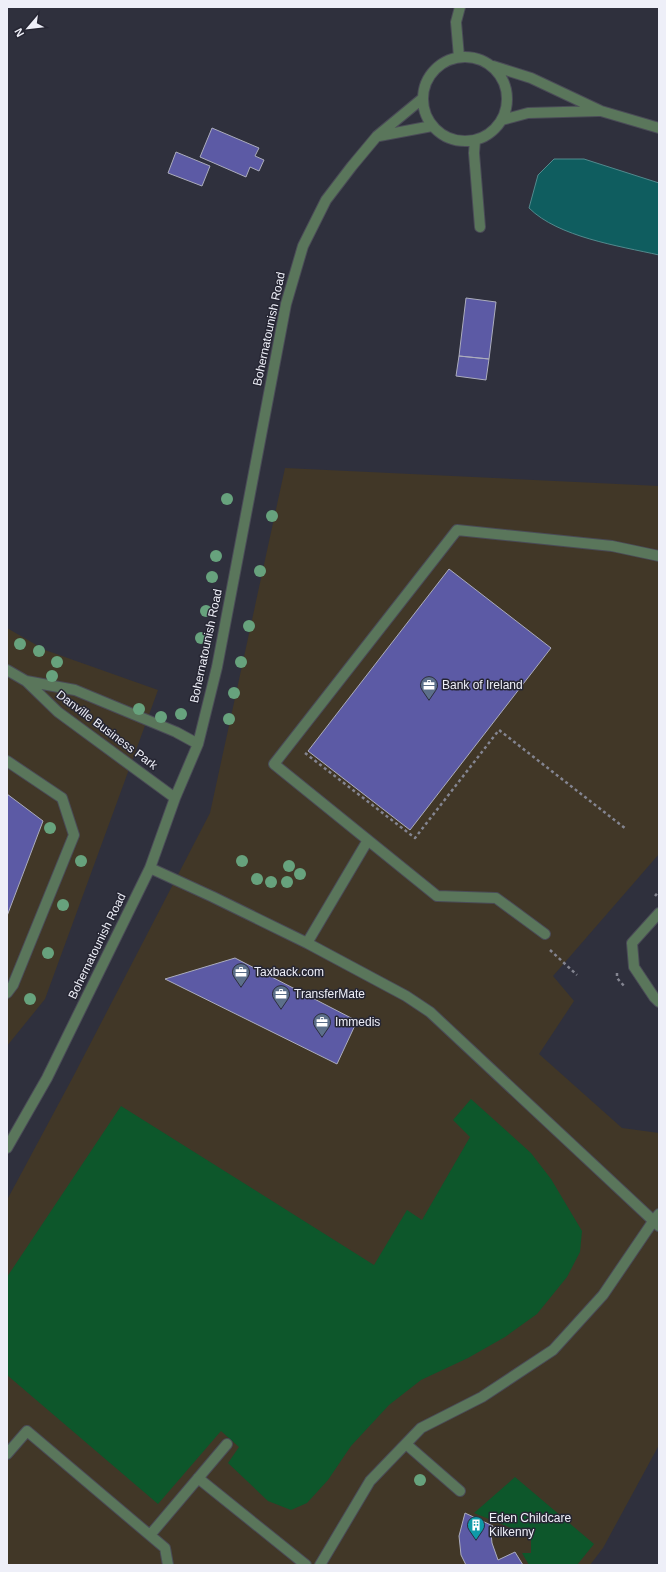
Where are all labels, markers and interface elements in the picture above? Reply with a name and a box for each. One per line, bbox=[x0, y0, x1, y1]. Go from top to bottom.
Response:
north arrow bbox=[8, 8, 48, 48]
text: N bbox=[12, 26, 26, 39]
street label: Bohernatounish Road bbox=[250, 271, 288, 387]
street label: Bohernatounish Road bbox=[187, 588, 225, 704]
office icon: Bank of Ireland bbox=[419, 675, 439, 700]
place label: Bank of Ireland bbox=[442, 678, 523, 692]
street label: Danville Business Park bbox=[54, 687, 161, 773]
street label: Bohernatounish Road bbox=[65, 891, 129, 1001]
office icon: Taxback.com bbox=[231, 962, 251, 987]
place label: Taxback.com bbox=[254, 965, 324, 979]
office icon: TransferMate bbox=[271, 984, 291, 1009]
place label: TransferMate bbox=[294, 987, 365, 1001]
office icon: Immedis bbox=[312, 1012, 332, 1037]
place label: Immedis bbox=[335, 1015, 380, 1029]
place label: Eden Childcare Kilkenny bbox=[489, 1511, 571, 1539]
building icon: Eden Childcare Kilkenny bbox=[466, 1515, 486, 1540]

